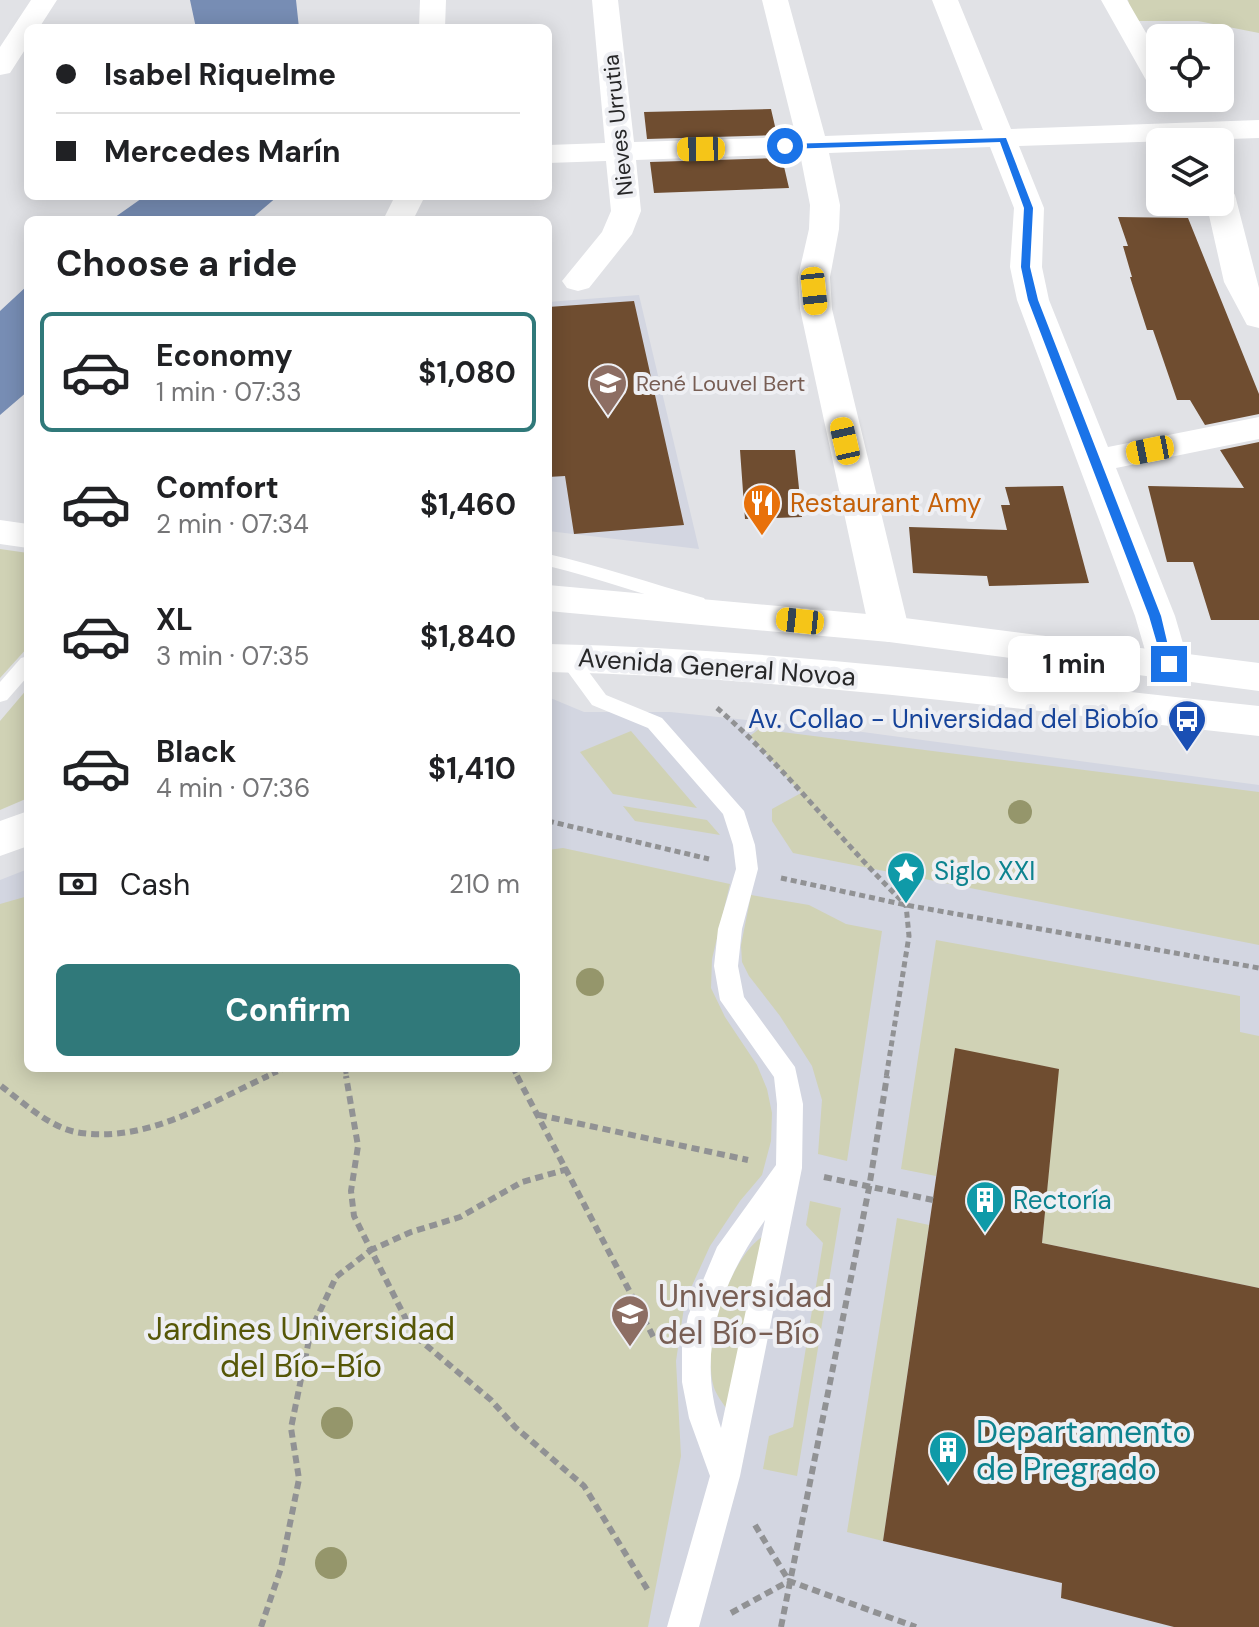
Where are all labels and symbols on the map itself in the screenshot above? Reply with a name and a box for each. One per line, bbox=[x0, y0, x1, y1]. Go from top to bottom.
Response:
street label: Nieves Urrutia bbox=[596, 53, 640, 197]
route start bbox=[767, 128, 803, 164]
car bbox=[677, 137, 725, 161]
car bbox=[800, 266, 828, 316]
school or university icon: René Louvel Bert bbox=[587, 362, 629, 417]
place label: René Louvel Bert bbox=[636, 369, 806, 398]
car bbox=[828, 415, 862, 467]
car bbox=[1124, 434, 1176, 466]
restaurant icon: Restaurant Amy bbox=[741, 482, 783, 537]
place label: Restaurant Amy bbox=[790, 486, 981, 520]
car bbox=[775, 607, 825, 635]
callout: 1 min bbox=[1009, 636, 1141, 692]
street label: Avenida General Novoa bbox=[577, 640, 857, 694]
route end bbox=[1151, 646, 1187, 682]
bus stop icon: Av. Collao - Universidad del Biobío bbox=[1166, 698, 1208, 753]
place label: Av. Collao - Universidad del Biobío bbox=[748, 702, 1159, 736]
place icon: Siglo XXI bbox=[885, 850, 927, 905]
place label: Siglo XXI bbox=[934, 854, 1035, 888]
building icon: Rectoría bbox=[964, 1179, 1006, 1234]
place label: Rectoría bbox=[1013, 1183, 1112, 1217]
place label: Universidad del Bío-Bío bbox=[658, 1275, 832, 1354]
school or university icon: Universidad del Bío-Bío bbox=[609, 1293, 651, 1348]
park label: Jardines Universidad del Bío-Bío bbox=[147, 1308, 455, 1387]
place label: Departamento de Pregrado bbox=[976, 1411, 1192, 1490]
building icon: Departamento de Pregrado bbox=[927, 1429, 969, 1484]

